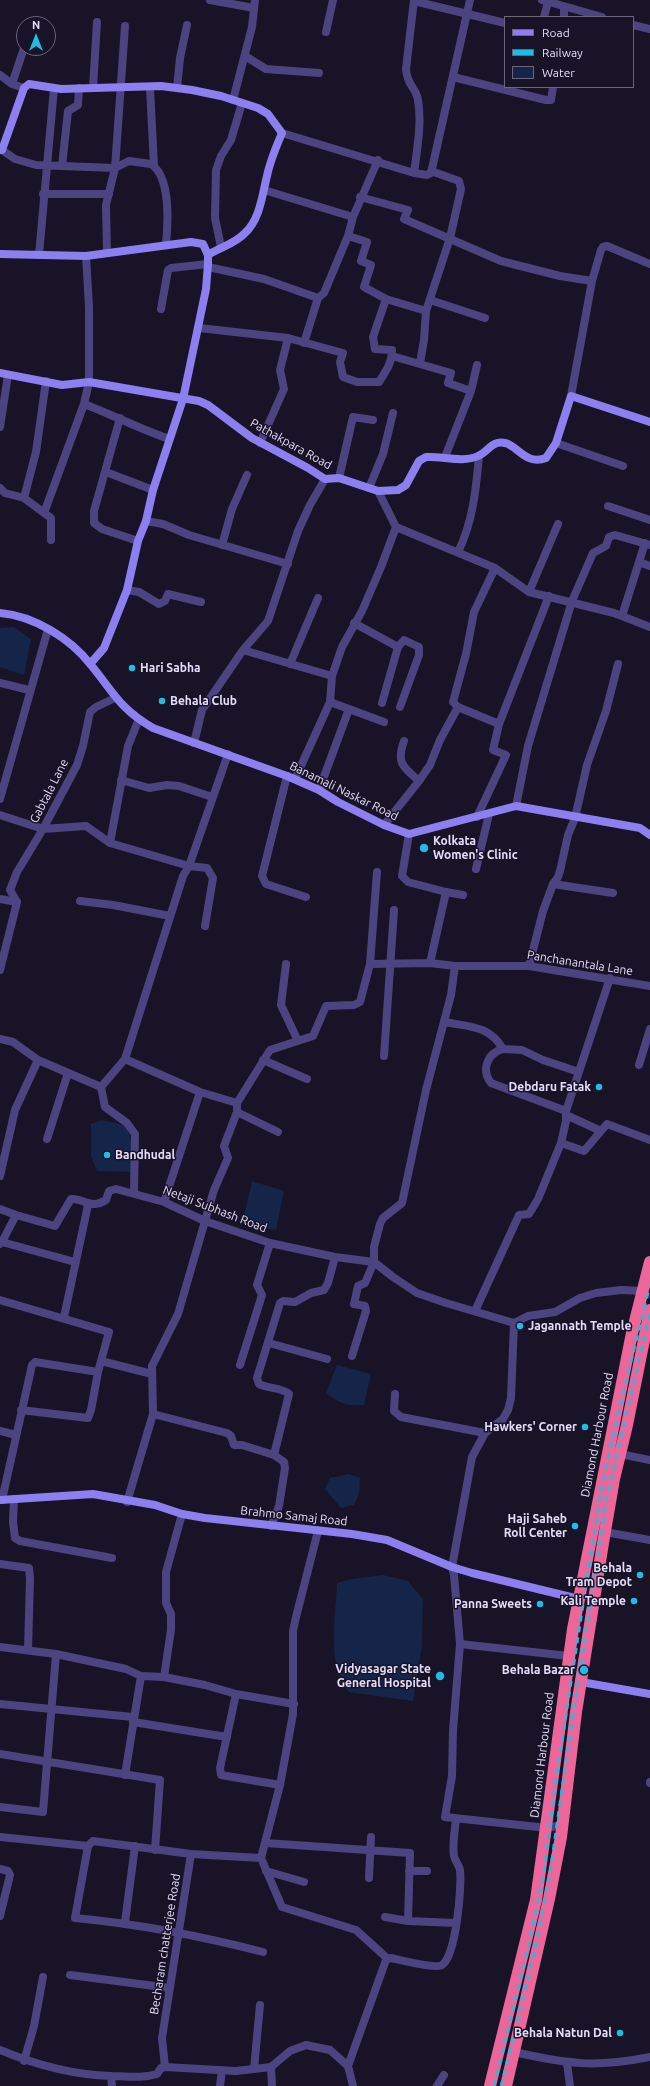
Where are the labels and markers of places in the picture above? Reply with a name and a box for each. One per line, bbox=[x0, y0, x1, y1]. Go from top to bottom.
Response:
place label: Hari Sabha bbox=[140, 661, 200, 675]
marker: Hari Sabha bbox=[127, 663, 137, 673]
place label: Behala Club bbox=[170, 694, 237, 708]
marker: Behala Club bbox=[157, 696, 167, 706]
place label: Kolkata Women's Clinic bbox=[433, 834, 518, 862]
marker: Kolkata Women's Clinic bbox=[418, 842, 430, 854]
place label: Debdaru Fatak bbox=[508, 1080, 591, 1094]
marker: Debdaru Fatak bbox=[594, 1082, 604, 1092]
place label: Bandhudal bbox=[115, 1148, 175, 1162]
marker: Bandhudal bbox=[102, 1150, 112, 1160]
place label: Jagannath Temple bbox=[528, 1319, 631, 1333]
marker: Jagannath Temple bbox=[515, 1321, 525, 1331]
place label: Hawkers' Corner bbox=[484, 1420, 577, 1434]
marker: Hawkers' Corner bbox=[580, 1422, 590, 1432]
place label: Haji Saheb Roll Center bbox=[504, 1512, 567, 1540]
marker: Haji Saheb Roll Center bbox=[570, 1521, 580, 1531]
place label: Behala Tram Depot bbox=[566, 1561, 632, 1589]
marker: Behala Tram Depot bbox=[635, 1570, 645, 1580]
place label: Kali Temple bbox=[560, 1594, 626, 1608]
marker: Kali Temple bbox=[629, 1596, 639, 1606]
place label: Panna Sweets bbox=[454, 1597, 532, 1611]
marker: Panna Sweets bbox=[535, 1599, 545, 1609]
place label: Vidyasagar State General Hospital bbox=[335, 1662, 431, 1690]
place label: Behala Bazar bbox=[502, 1663, 575, 1677]
marker: Behala Bazar bbox=[578, 1664, 590, 1676]
marker: Vidyasagar State General Hospital bbox=[434, 1670, 446, 1682]
place label: Behala Natun Dal bbox=[514, 2026, 612, 2040]
marker: Behala Natun Dal bbox=[615, 2028, 625, 2038]

